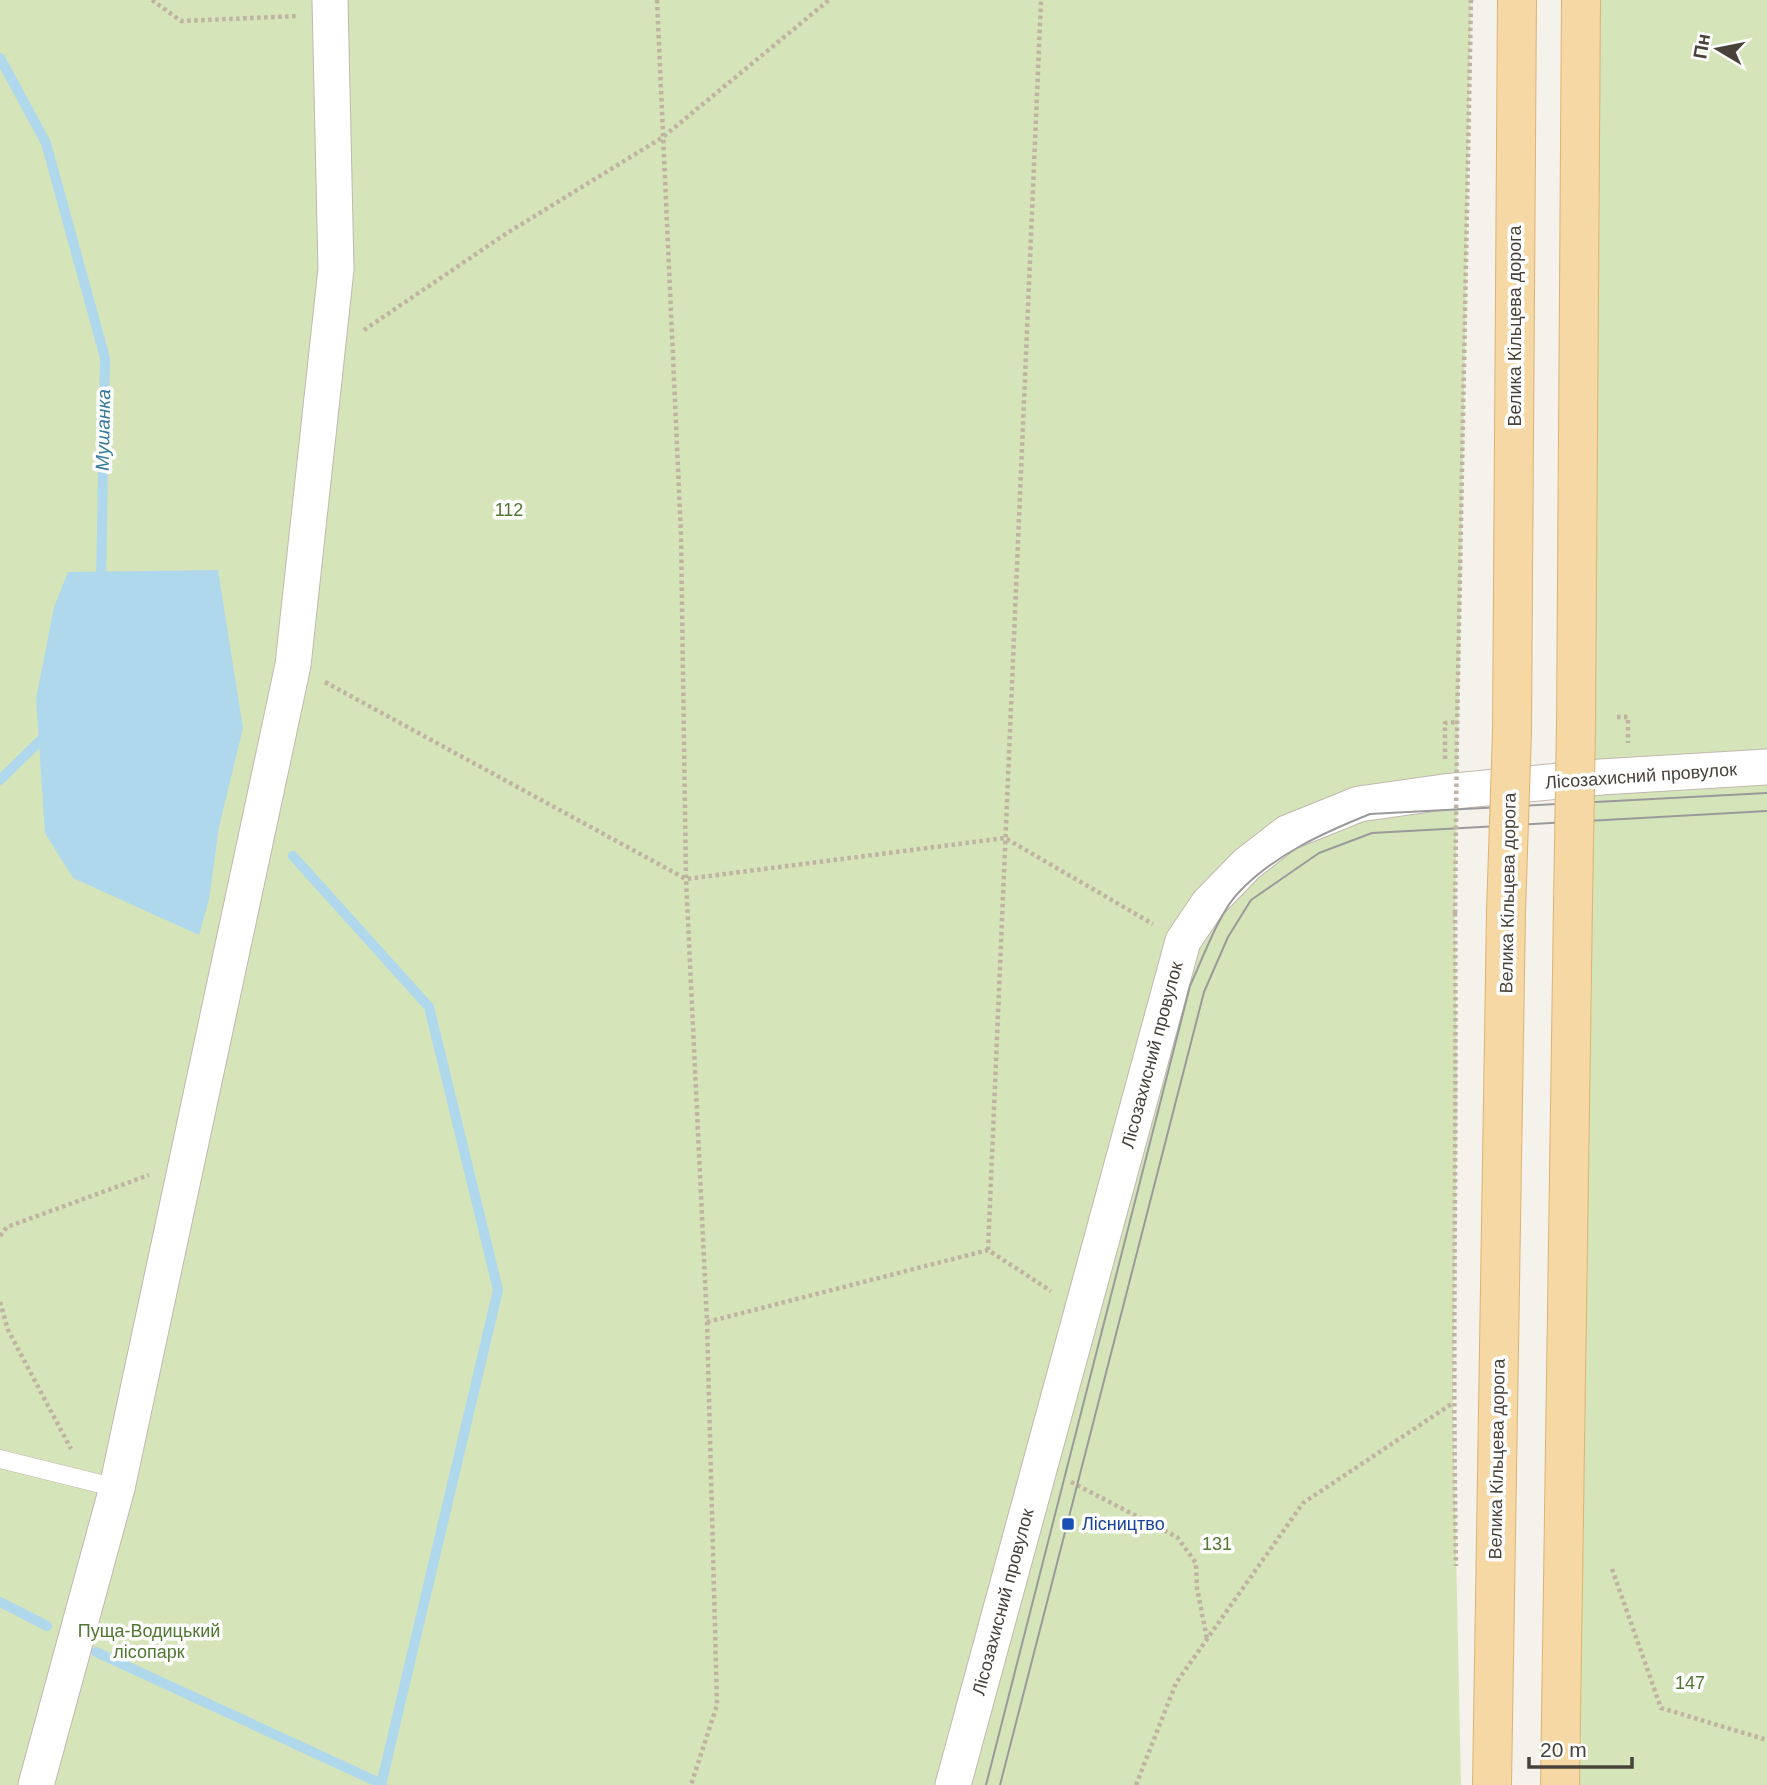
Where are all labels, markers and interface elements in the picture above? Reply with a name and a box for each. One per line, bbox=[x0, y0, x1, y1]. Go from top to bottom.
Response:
north arrow bbox=[1683, 14, 1753, 84]
text: Пн bbox=[1689, 32, 1714, 60]
street label: Велика Кільцева дорога bbox=[1505, 225, 1525, 426]
water label: Мушанка bbox=[92, 389, 114, 471]
park label: 112 bbox=[495, 500, 523, 520]
street label: Лісозахисний провулок bbox=[1544, 759, 1738, 793]
street label: Велика Кільцева дорога bbox=[1496, 791, 1520, 994]
street label: Лісозахисний провулок bbox=[1117, 959, 1187, 1150]
street label: Велика Кільцева дорога bbox=[1485, 1357, 1509, 1560]
street label: Лісозахисний провулок bbox=[968, 1506, 1038, 1697]
place label: Лісництво bbox=[1082, 1514, 1165, 1534]
marker: Лісництво bbox=[1060, 1516, 1076, 1532]
park label: 131 bbox=[1202, 1534, 1232, 1554]
park label: Пуща-Водицький лісопарк bbox=[78, 1621, 220, 1662]
park label: 147 bbox=[1675, 1673, 1705, 1693]
scale bar bbox=[1529, 1726, 1632, 1770]
text: 20 m bbox=[1540, 1738, 1587, 1761]

